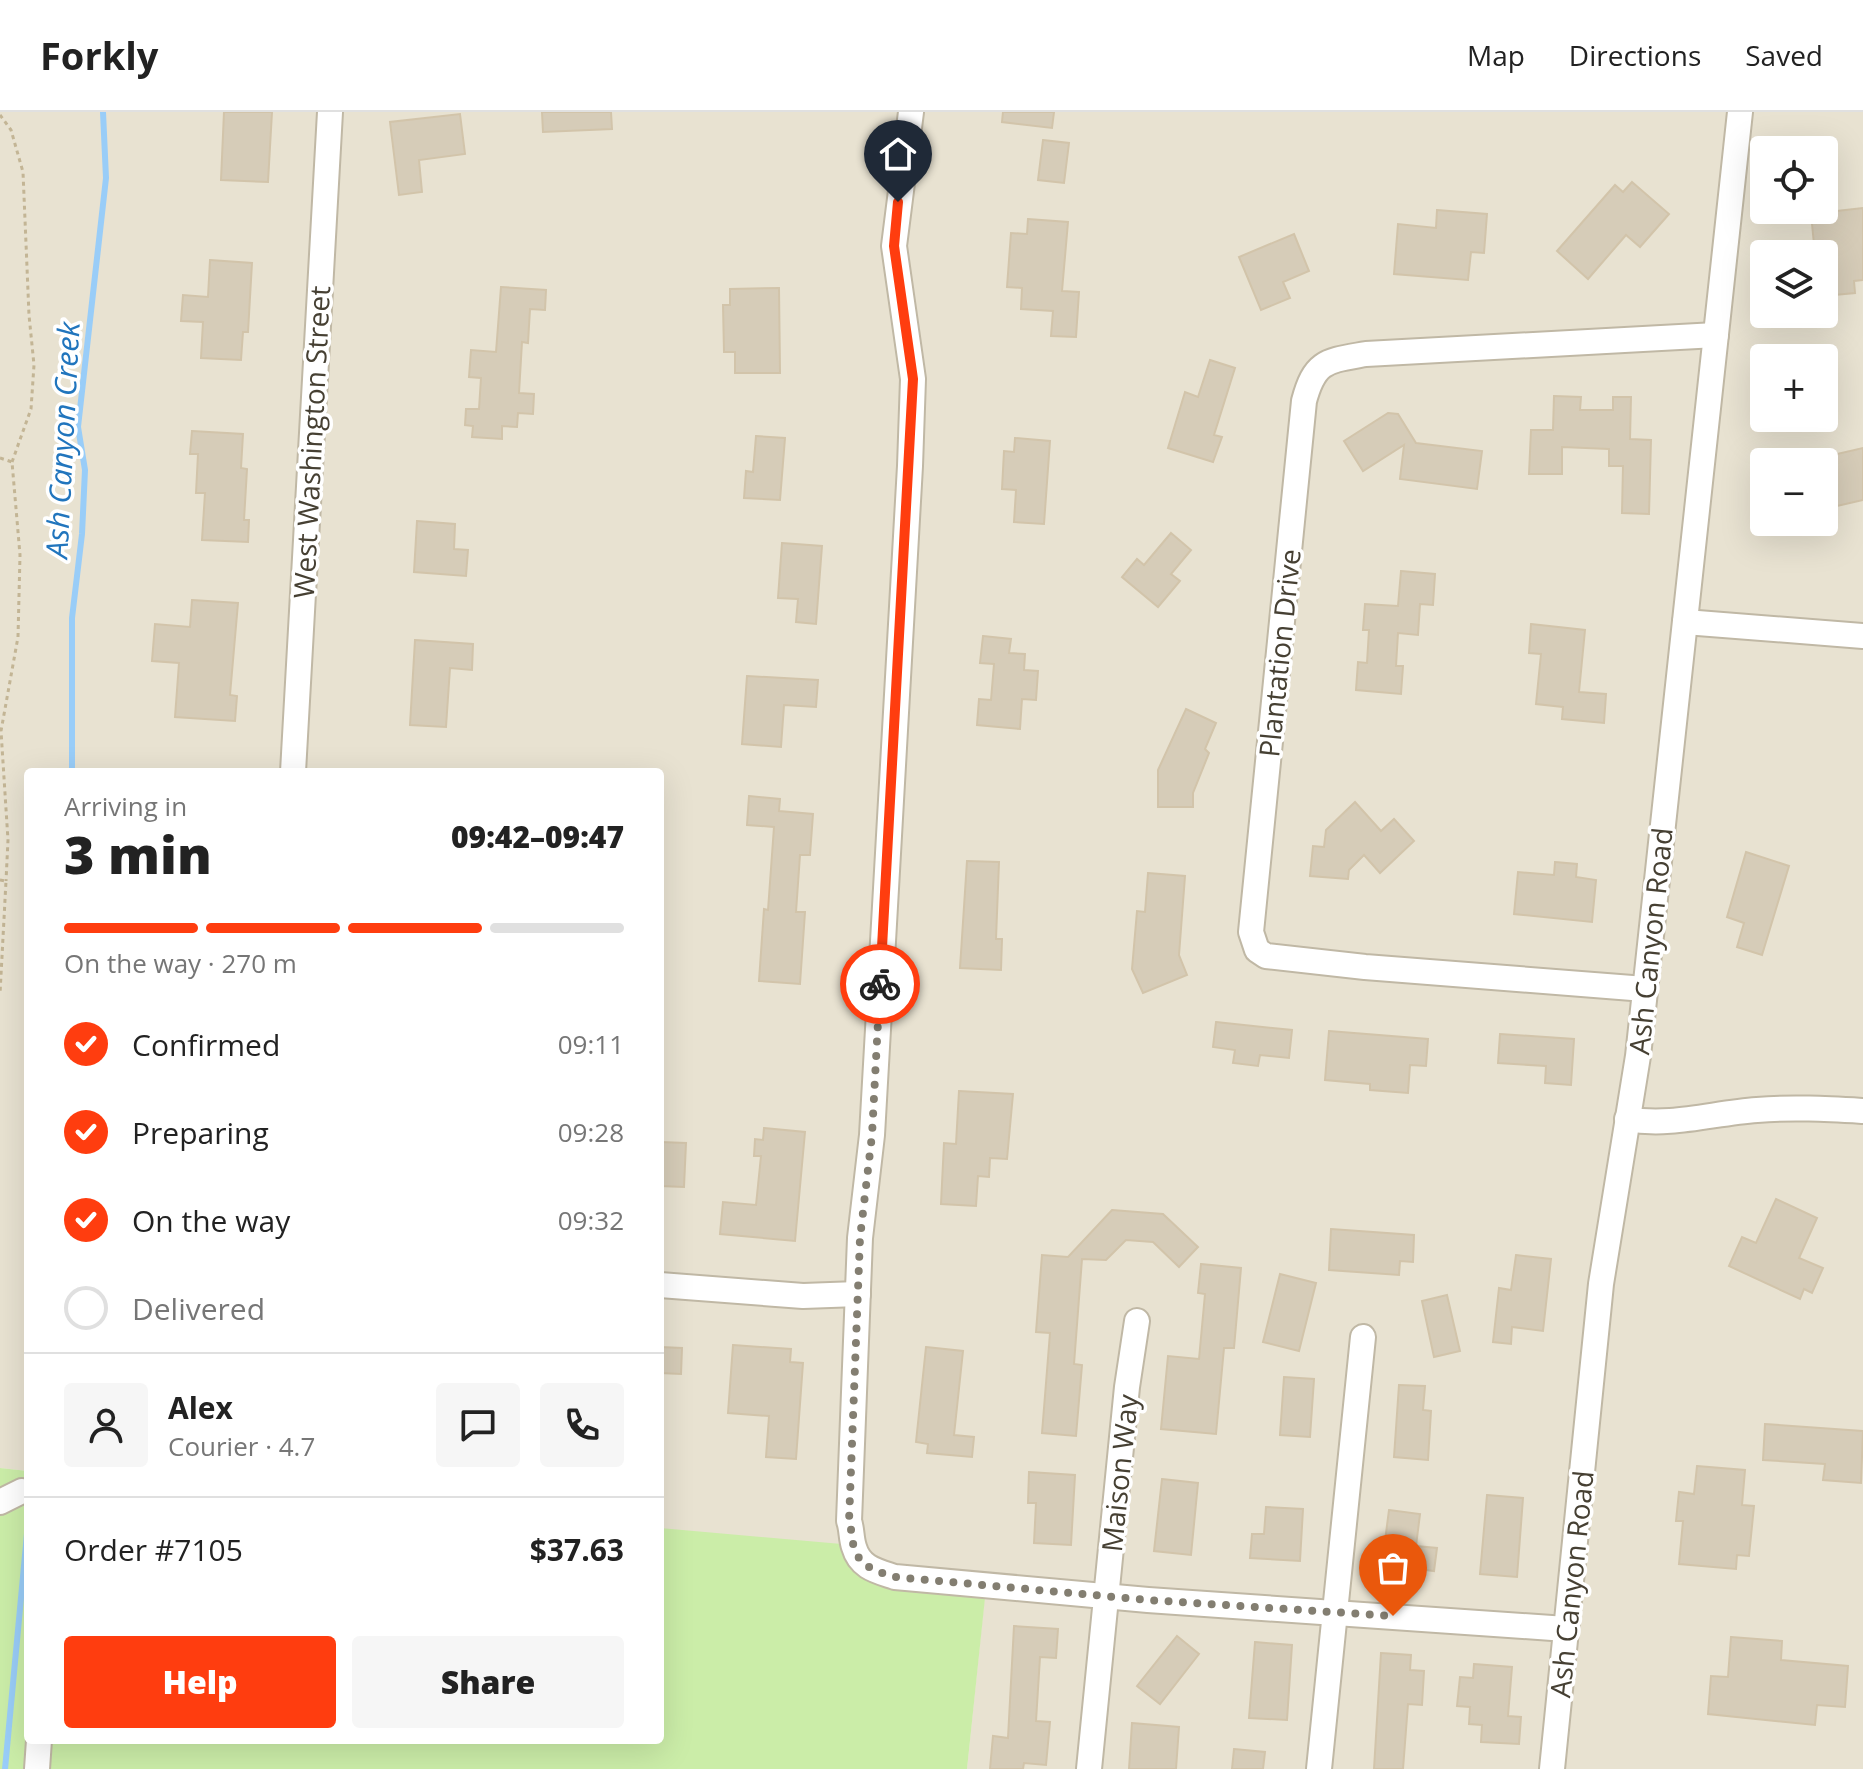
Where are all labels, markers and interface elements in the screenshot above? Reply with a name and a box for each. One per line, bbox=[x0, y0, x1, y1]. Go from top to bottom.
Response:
text: Forkly bbox=[40, 29, 158, 81]
text: Map bbox=[1467, 36, 1525, 74]
text: Directions bbox=[1569, 36, 1701, 74]
text: Saved bbox=[1745, 36, 1823, 74]
pin bbox=[864, 120, 932, 202]
icon: home bbox=[876, 132, 920, 176]
map controls bbox=[1750, 136, 1838, 536]
button: locate bbox=[1750, 136, 1838, 224]
button: layers bbox=[1750, 240, 1838, 328]
street label: West Washington Street bbox=[284, 285, 338, 599]
water label: Ash Canyon Creek bbox=[35, 319, 89, 561]
button: + bbox=[1750, 344, 1838, 432]
button: − bbox=[1750, 448, 1838, 536]
street label: Plantation Drive bbox=[1249, 547, 1309, 759]
text: Arriving in bbox=[64, 788, 187, 824]
text: 09:42–09:47 bbox=[451, 816, 624, 857]
text: 3 min bbox=[64, 818, 212, 889]
street label: Ash Canyon Road bbox=[1619, 826, 1681, 1056]
courier bbox=[840, 944, 920, 1024]
text: On the way · 270 m bbox=[64, 945, 297, 981]
icon: bike bbox=[858, 962, 902, 1006]
icon: check bbox=[64, 1022, 108, 1066]
text: Confirmed bbox=[132, 1024, 280, 1065]
text: 09:11 bbox=[558, 1026, 624, 1062]
icon: check bbox=[64, 1110, 108, 1154]
text: Preparing bbox=[132, 1112, 269, 1153]
text: 09:28 bbox=[558, 1114, 624, 1150]
icon: check bbox=[64, 1198, 108, 1242]
text: On the way bbox=[132, 1200, 290, 1241]
text: 09:32 bbox=[558, 1202, 624, 1238]
text: Delivered bbox=[132, 1288, 265, 1329]
button: person bbox=[64, 1383, 148, 1467]
button: chat bbox=[436, 1383, 520, 1467]
button: phone bbox=[540, 1383, 624, 1467]
text: Alex bbox=[168, 1387, 233, 1428]
street label: Maison Way bbox=[1092, 1392, 1146, 1553]
text: Courier · 4.7 bbox=[168, 1428, 315, 1464]
street label: Ash Canyon Road bbox=[1540, 1469, 1602, 1699]
text: Order #7105 bbox=[64, 1529, 243, 1570]
text: $37.63 bbox=[530, 1529, 624, 1570]
pin bbox=[1359, 1534, 1427, 1616]
icon: bag bbox=[1371, 1546, 1415, 1590]
button: Help bbox=[64, 1636, 336, 1728]
button: Share bbox=[352, 1636, 624, 1728]

